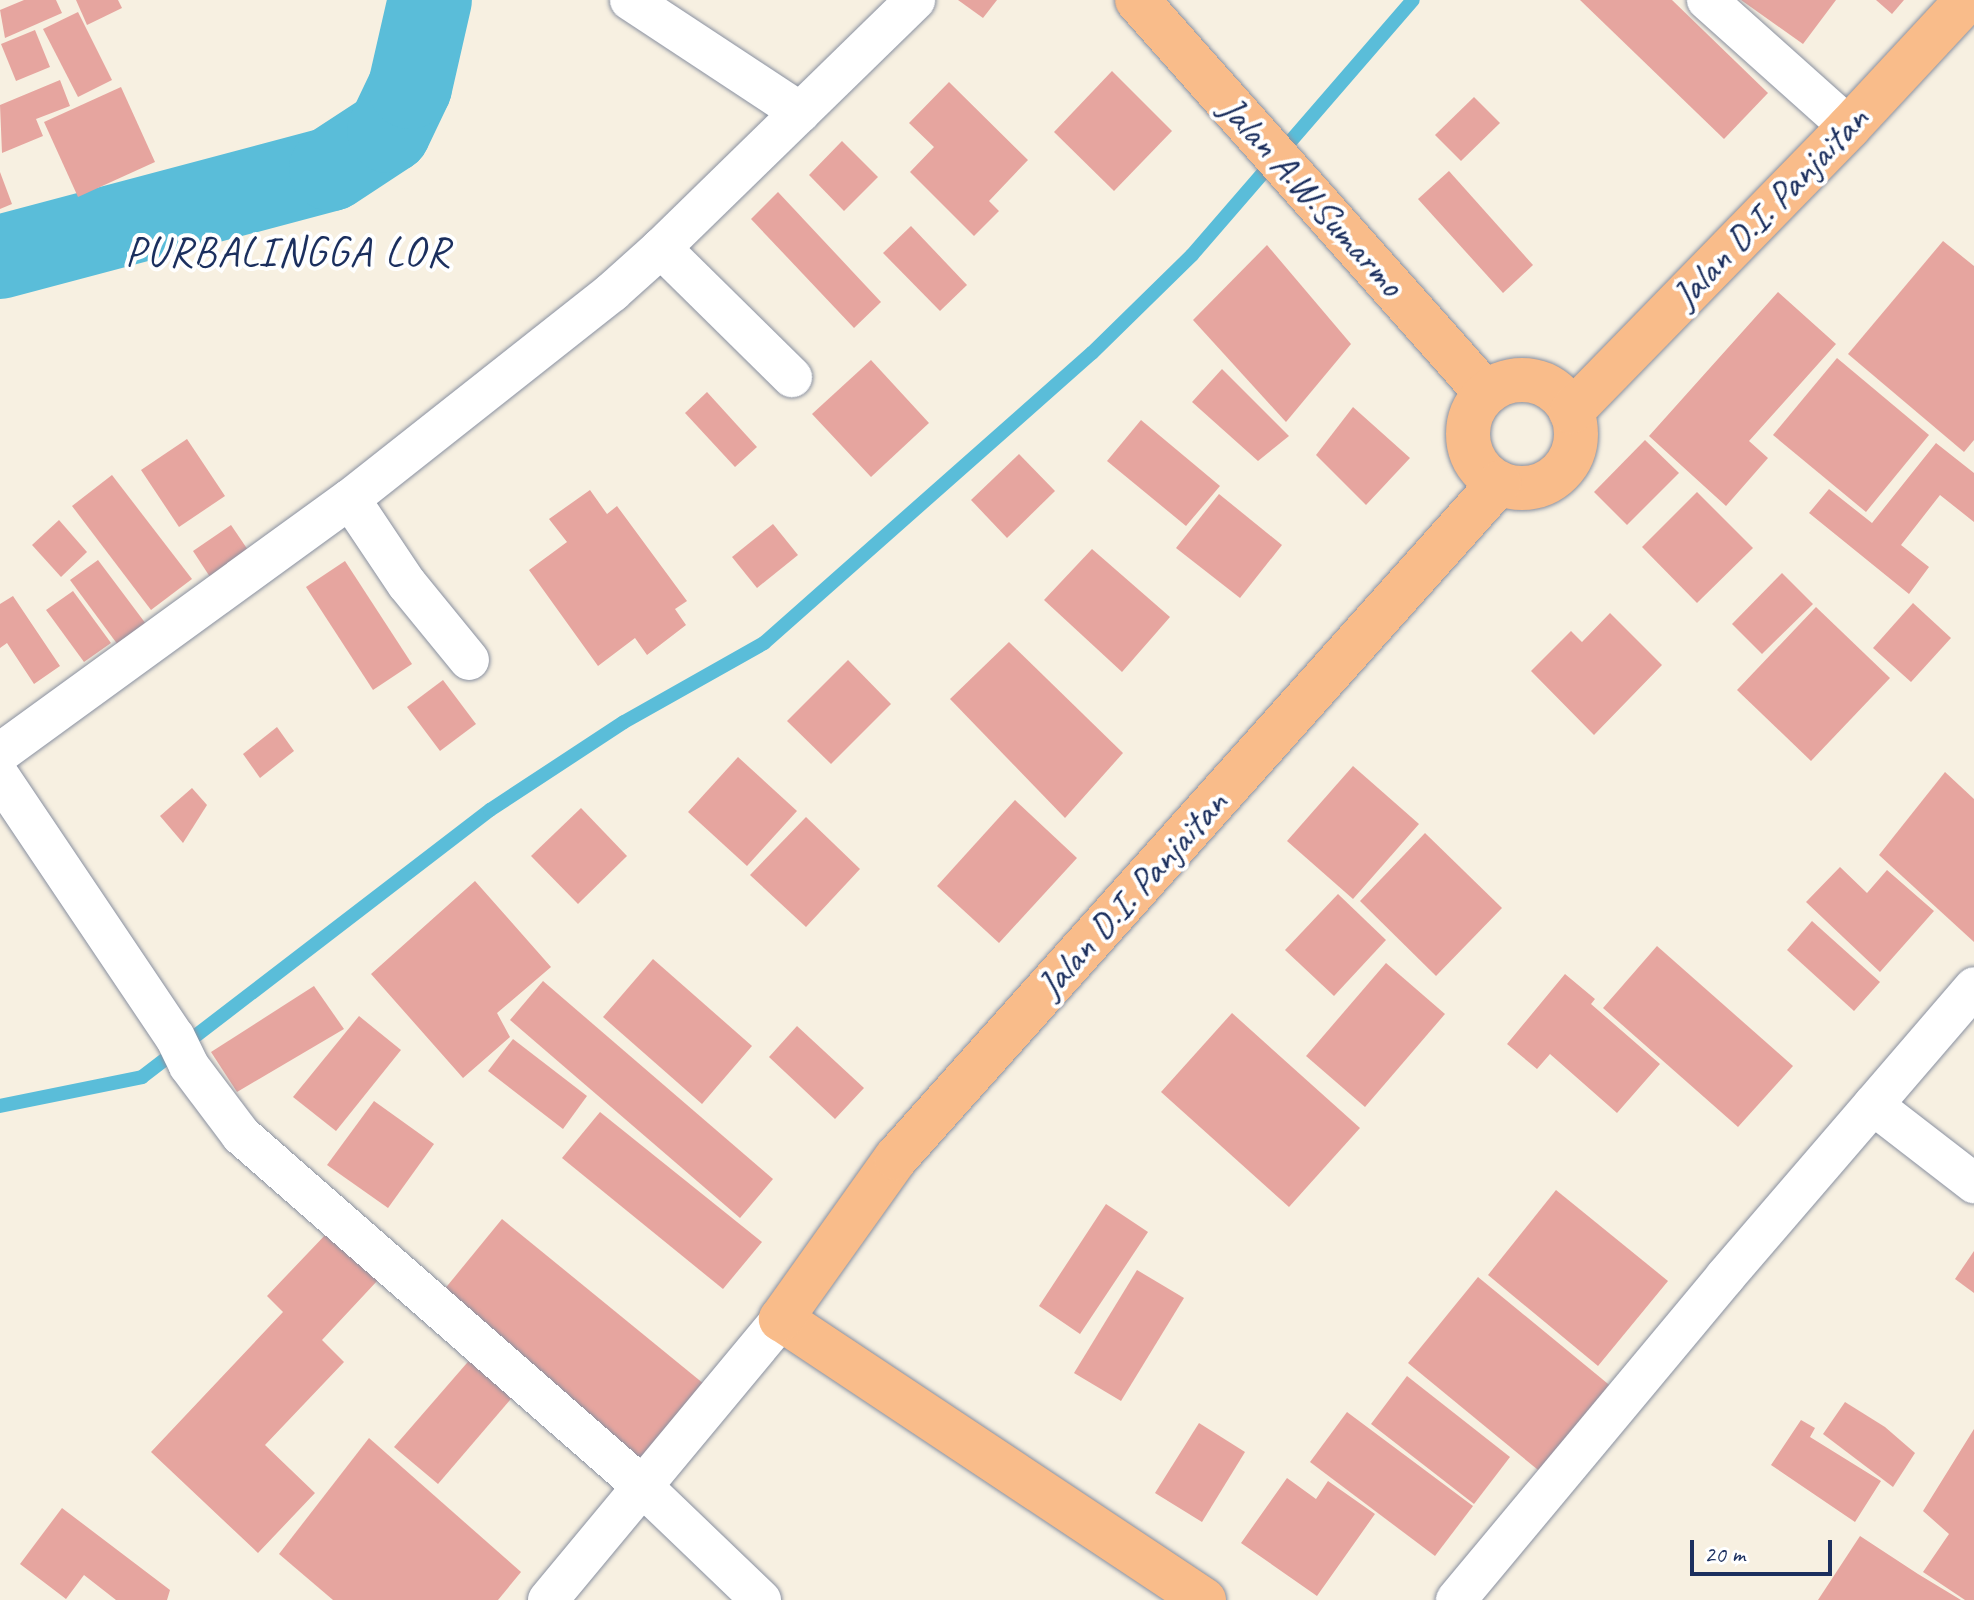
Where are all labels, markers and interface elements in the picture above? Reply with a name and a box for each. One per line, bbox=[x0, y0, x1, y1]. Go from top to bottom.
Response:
street label: Jalan A.W.Sumarmo bbox=[1210, 86, 1414, 306]
street label: Jalan D.I. Panjaitan bbox=[1662, 96, 1878, 318]
district label: PURBALINGGA LOR bbox=[127, 227, 449, 277]
street label: Jalan D.I. Panjaitan bbox=[1027, 781, 1237, 1007]
scale bar bbox=[1694, 1524, 1836, 1574]
text: 20 m bbox=[1704, 1539, 1745, 1569]

